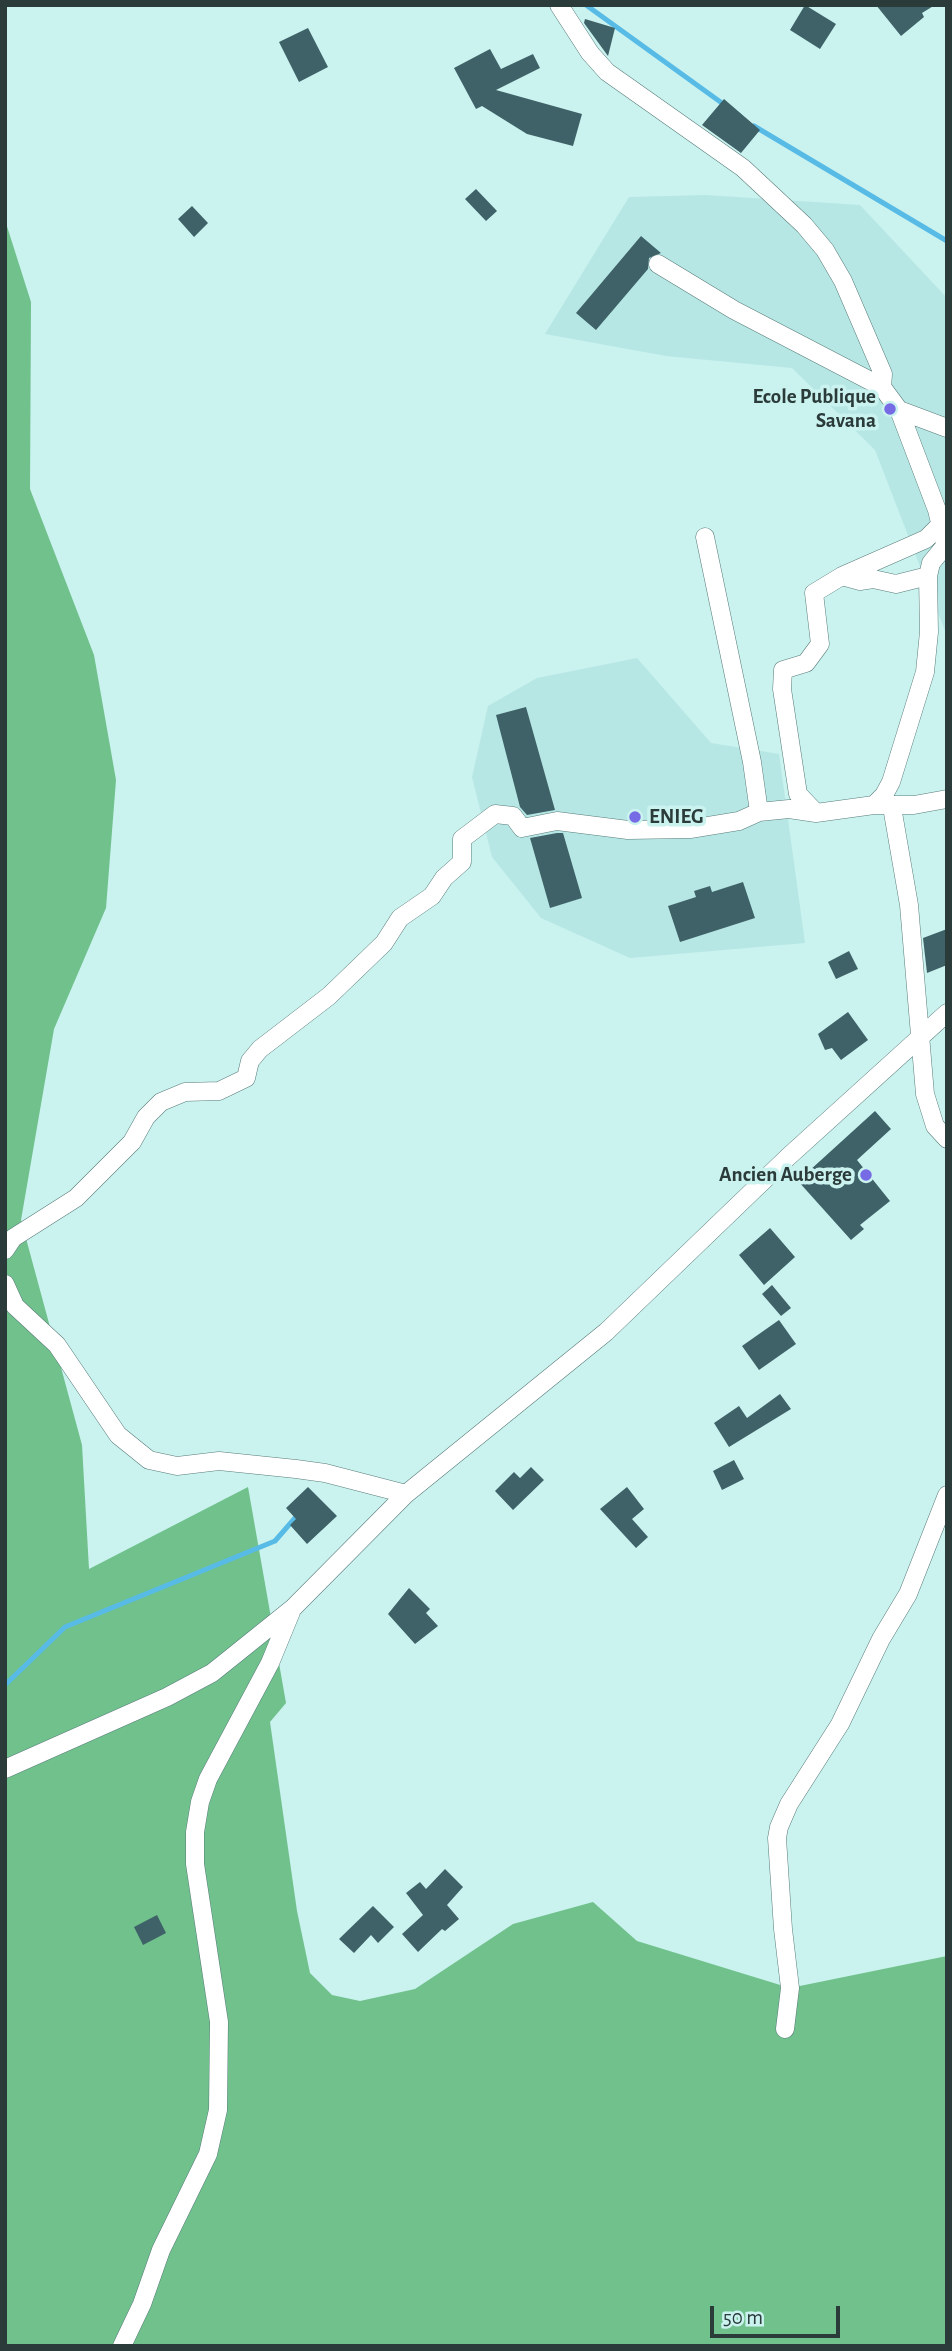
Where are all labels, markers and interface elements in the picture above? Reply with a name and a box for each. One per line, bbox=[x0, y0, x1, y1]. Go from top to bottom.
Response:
place label: Ecole Publique Savana bbox=[752, 384, 876, 434]
marker: Ecole Publique Savana bbox=[882, 401, 898, 417]
place label: ENIEG bbox=[649, 804, 703, 830]
marker: ENIEG bbox=[627, 809, 643, 825]
place label: Ancien Auberge bbox=[719, 1162, 852, 1188]
marker: Ancien Auberge bbox=[858, 1167, 874, 1183]
scale bar bbox=[714, 2292, 844, 2336]
text: 50 m bbox=[723, 2307, 763, 2328]

